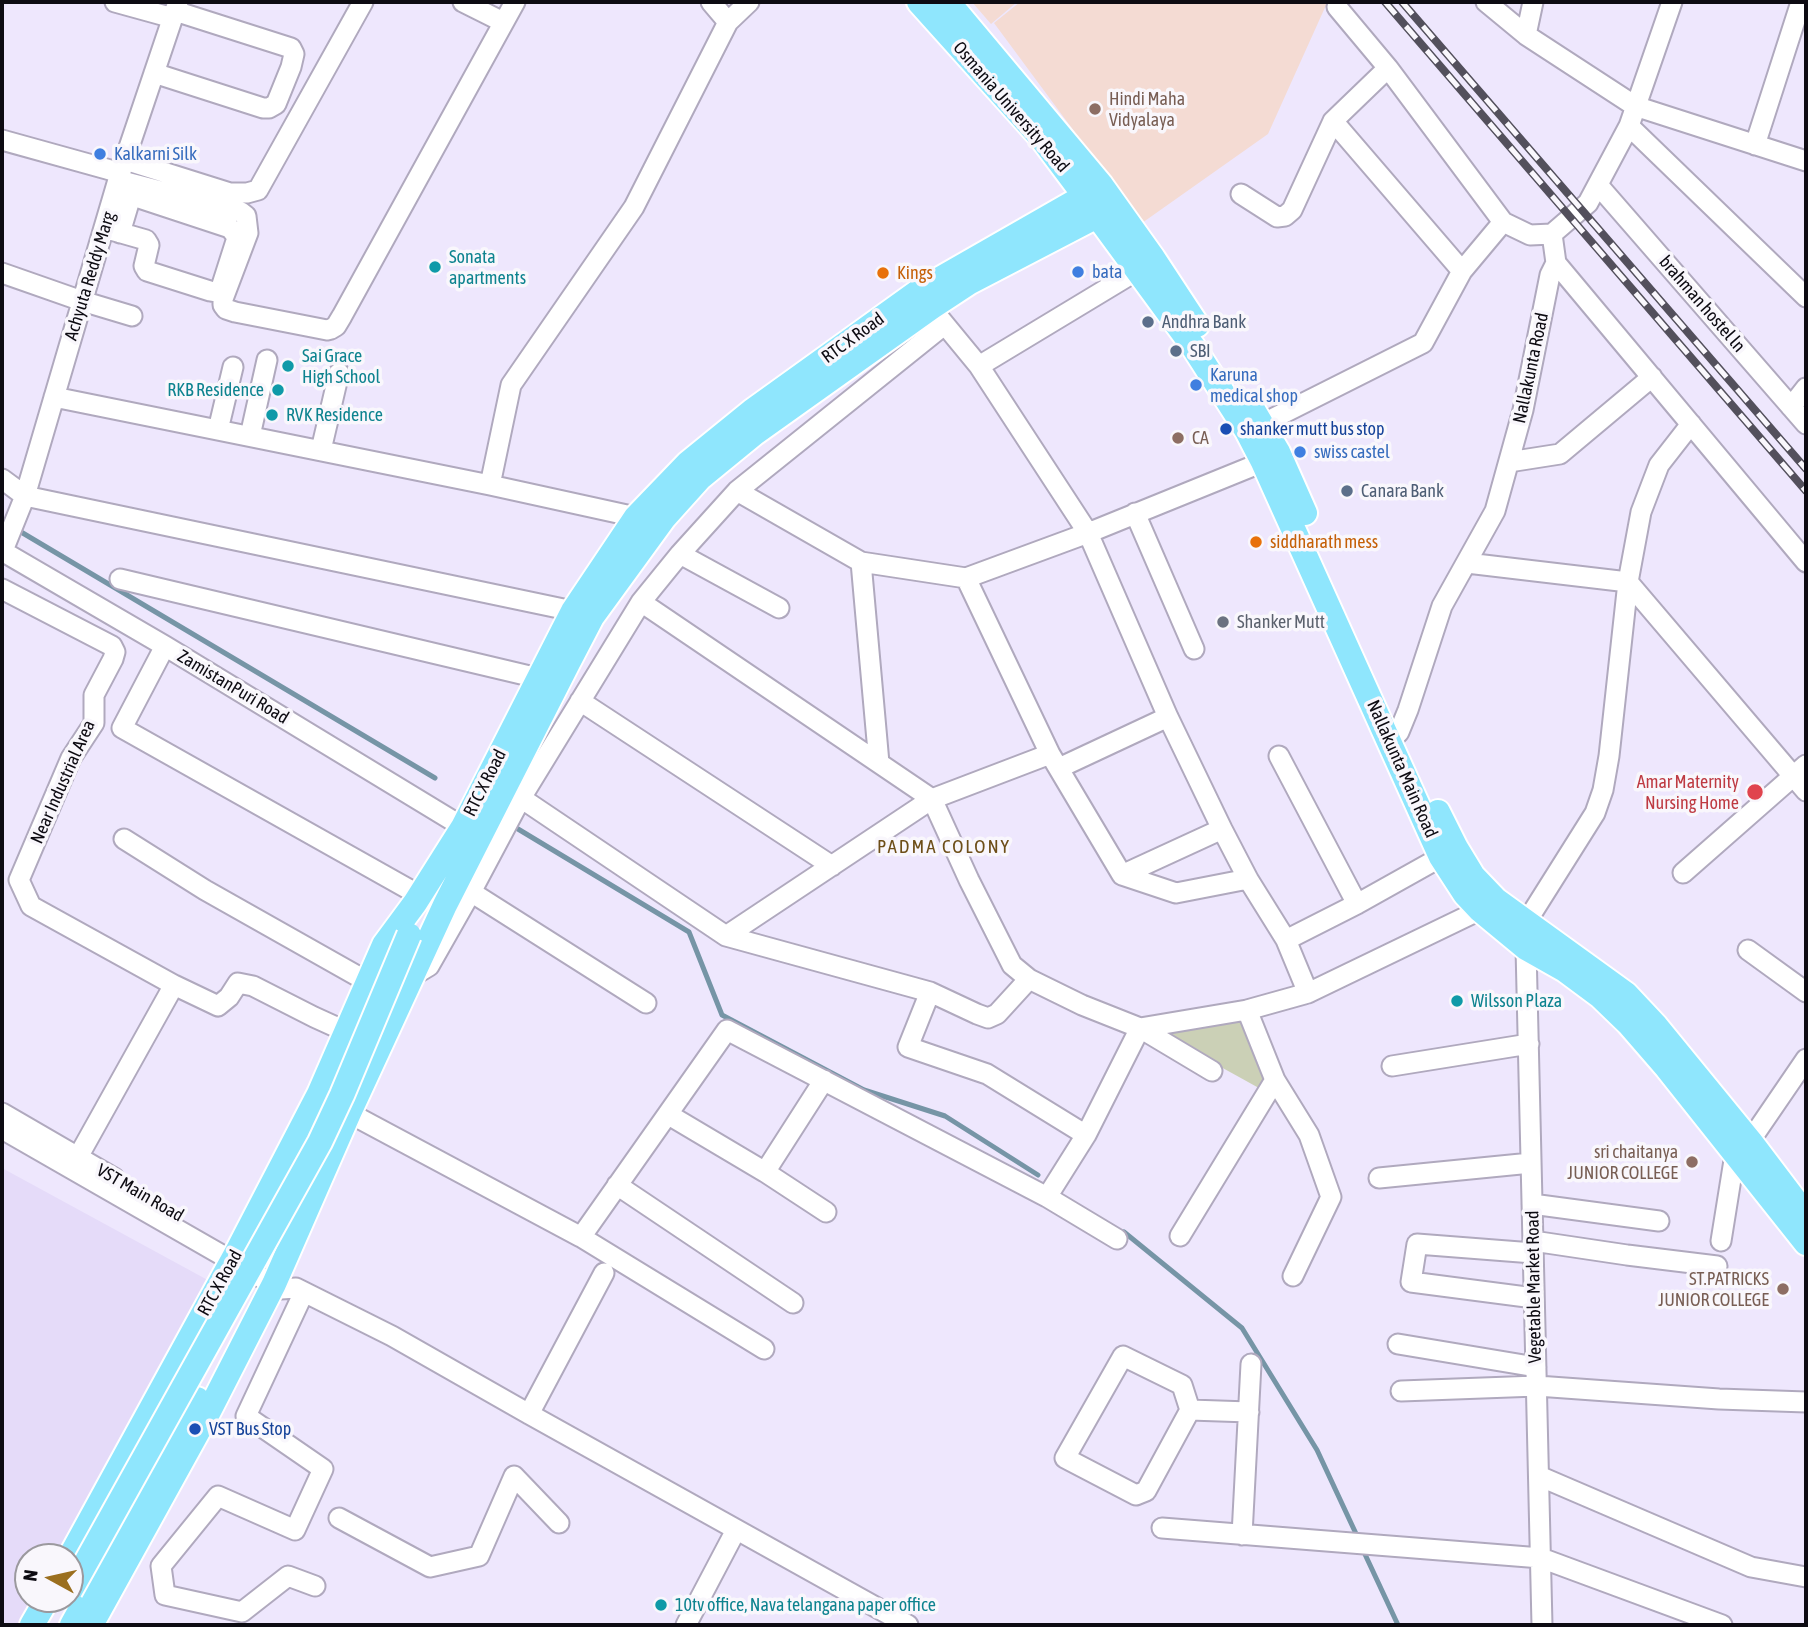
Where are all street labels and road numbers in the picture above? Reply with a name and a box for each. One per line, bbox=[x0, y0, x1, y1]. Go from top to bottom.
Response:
street label: Osmania University Road bbox=[948, 37, 1074, 177]
street label: Achyuta Reddy Marg bbox=[60, 209, 120, 343]
street label: brahman hostel ln bbox=[1654, 251, 1750, 357]
street label: RTC X Road bbox=[818, 308, 888, 368]
street label: Nallakunta Road bbox=[1509, 311, 1553, 425]
street label: ZamistanPuri Road bbox=[173, 645, 293, 729]
street label: Nallakunta Main Road bbox=[1362, 697, 1442, 841]
street label: Near Industrial Area bbox=[26, 717, 100, 847]
street label: RTC X Road bbox=[459, 746, 511, 820]
street label: VST Main Road bbox=[93, 1159, 187, 1227]
street label: Vegetable Market Road bbox=[1522, 1210, 1546, 1364]
street label: RTC X Road bbox=[193, 1246, 247, 1320]

